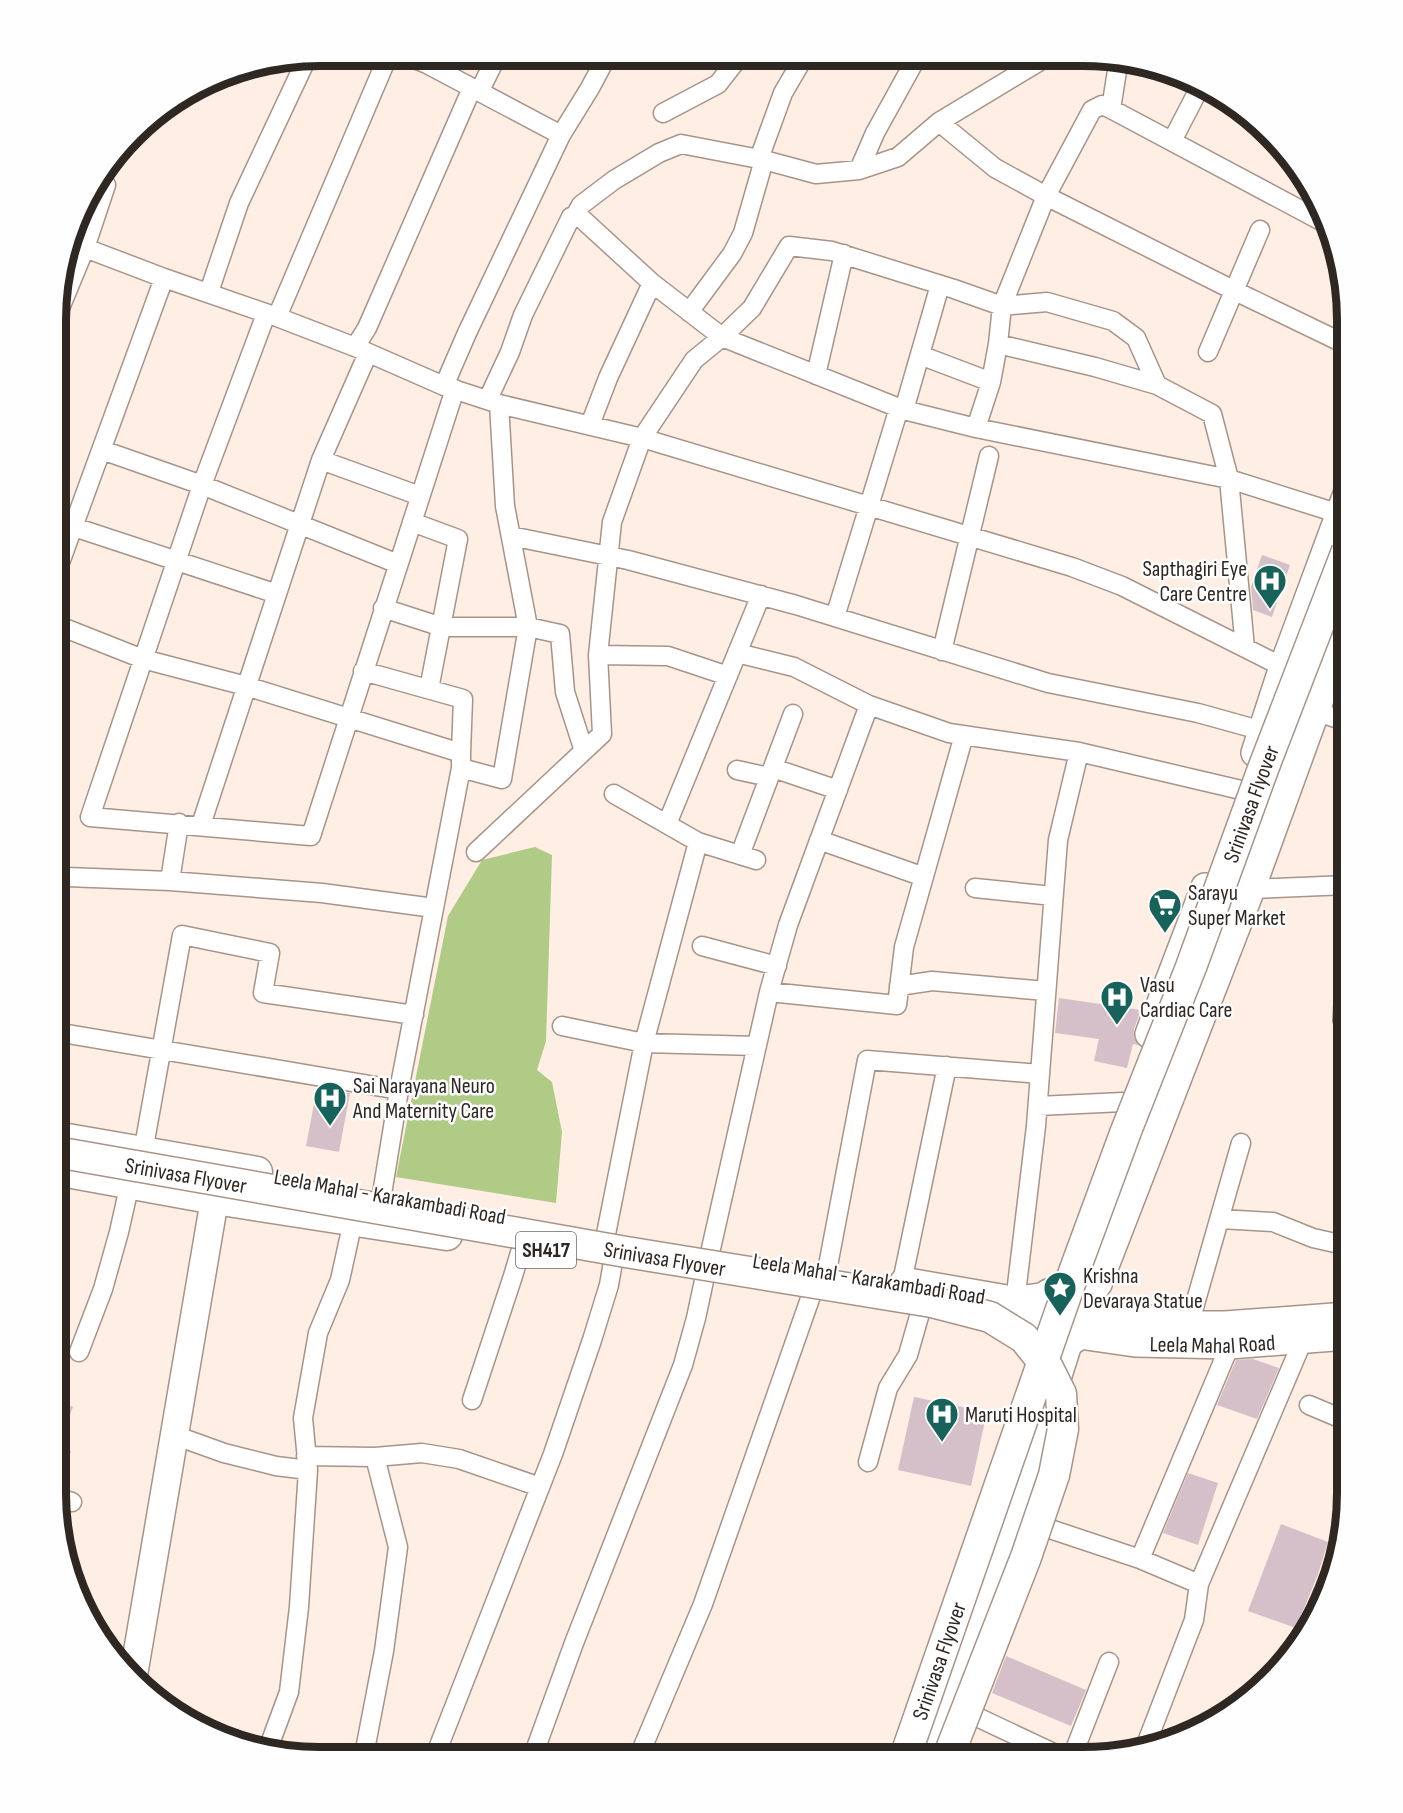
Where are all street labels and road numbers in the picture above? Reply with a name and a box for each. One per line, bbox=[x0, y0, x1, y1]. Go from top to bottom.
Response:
street label: Srinivasa Flyover bbox=[1218, 742, 1286, 867]
street label: Srinivasa Flyover bbox=[123, 1152, 249, 1200]
street label: Leela Mahal - Karakambadi Road bbox=[272, 1164, 508, 1231]
road number: SH417 bbox=[516, 1232, 576, 1268]
street label: Srinivasa Flyover bbox=[601, 1236, 727, 1283]
street label: Leela Mahal - Karakambadi Road bbox=[751, 1248, 987, 1311]
street label: Leela Mahal Road bbox=[1149, 1330, 1276, 1360]
street label: Srinivasa Flyover bbox=[907, 1599, 973, 1724]

